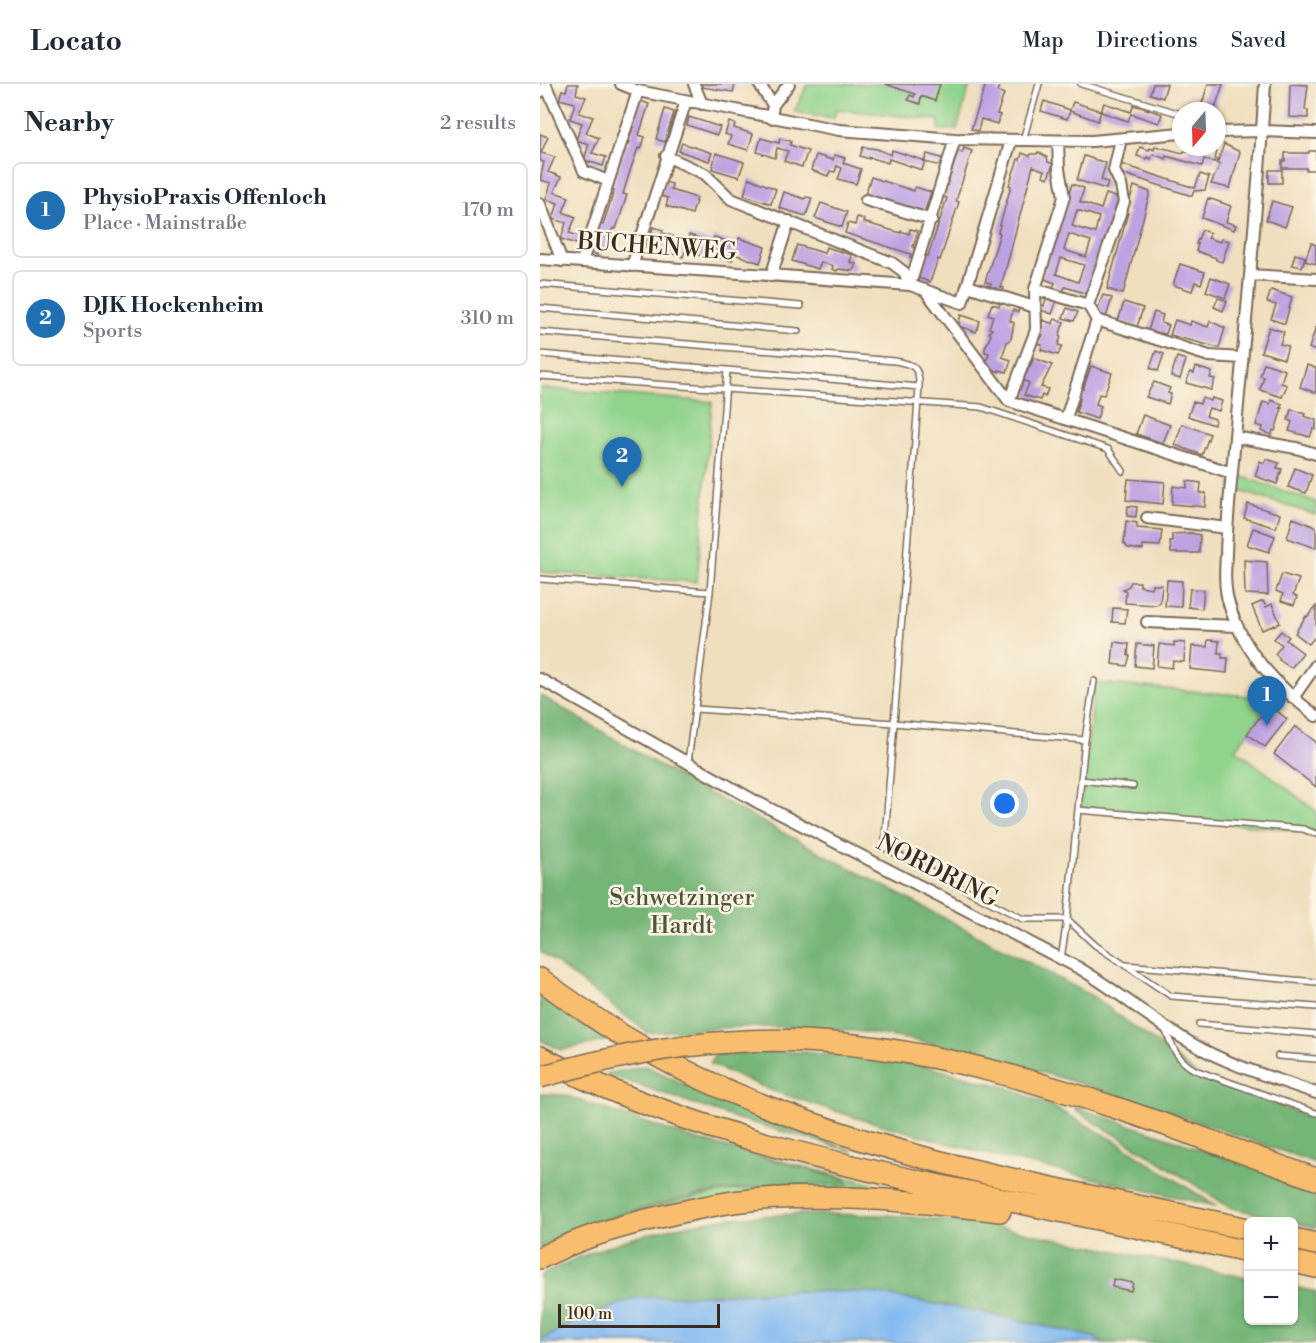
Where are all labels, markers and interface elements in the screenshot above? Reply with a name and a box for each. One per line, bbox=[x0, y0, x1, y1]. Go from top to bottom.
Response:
text: Locato bbox=[30, 24, 122, 59]
text: Map bbox=[1022, 28, 1064, 54]
text: Directions bbox=[1097, 28, 1198, 54]
text: Saved bbox=[1231, 28, 1286, 54]
north arrow bbox=[1172, 102, 1226, 156]
text: Nearby bbox=[24, 107, 114, 139]
text: 2 results bbox=[440, 111, 516, 136]
text: PhysioPraxis Offenloch bbox=[83, 184, 327, 211]
text: 1 bbox=[41, 198, 50, 223]
text: 170 m bbox=[462, 198, 514, 223]
text: Place · Mainstraße bbox=[83, 211, 247, 236]
street label: BUCHENWEG bbox=[575, 226, 738, 268]
text: DJK Hockenheim bbox=[83, 292, 264, 319]
text: 2 bbox=[39, 306, 52, 331]
text: 310 m bbox=[461, 306, 514, 331]
text: Sports bbox=[83, 319, 142, 344]
pin: 2 bbox=[602, 438, 641, 487]
pin: 1 bbox=[1248, 676, 1286, 726]
your location bbox=[990, 789, 1019, 818]
street label: NORDRING bbox=[871, 828, 1003, 915]
park label: Schwetzinger Hardt bbox=[609, 883, 755, 941]
map controls bbox=[1244, 1217, 1298, 1325]
button: + bbox=[1244, 1217, 1298, 1271]
button: − bbox=[1244, 1271, 1298, 1325]
scale bar bbox=[558, 1301, 720, 1328]
text: 100 m bbox=[567, 1304, 612, 1324]

